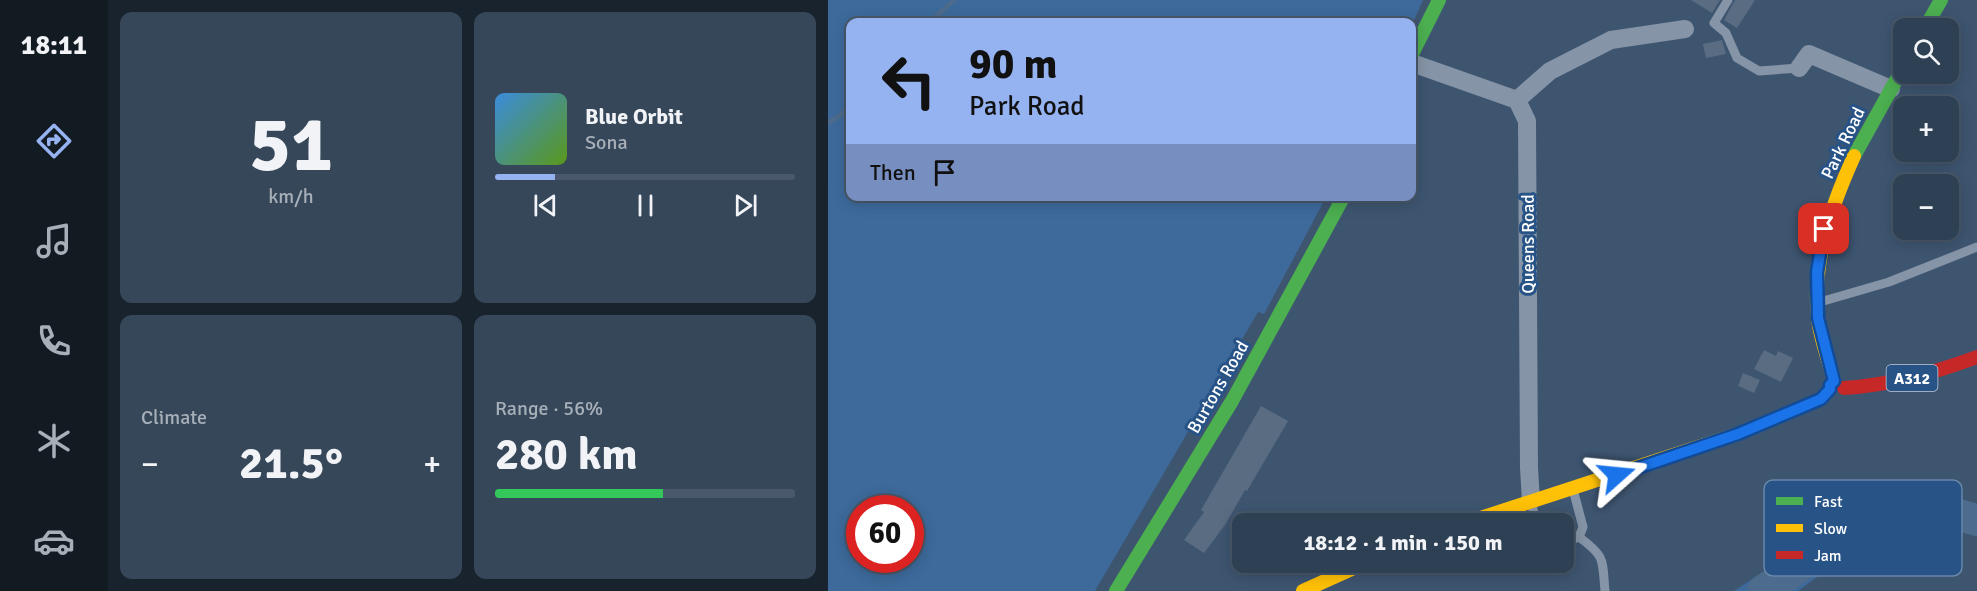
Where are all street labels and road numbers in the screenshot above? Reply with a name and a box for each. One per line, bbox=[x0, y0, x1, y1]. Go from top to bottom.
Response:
street label: Park Road bbox=[1816, 104, 1870, 182]
street label: Queens Road bbox=[1517, 194, 1539, 294]
street label: Burtons Road bbox=[1183, 337, 1253, 437]
road number: A312 bbox=[1886, 365, 1938, 391]

